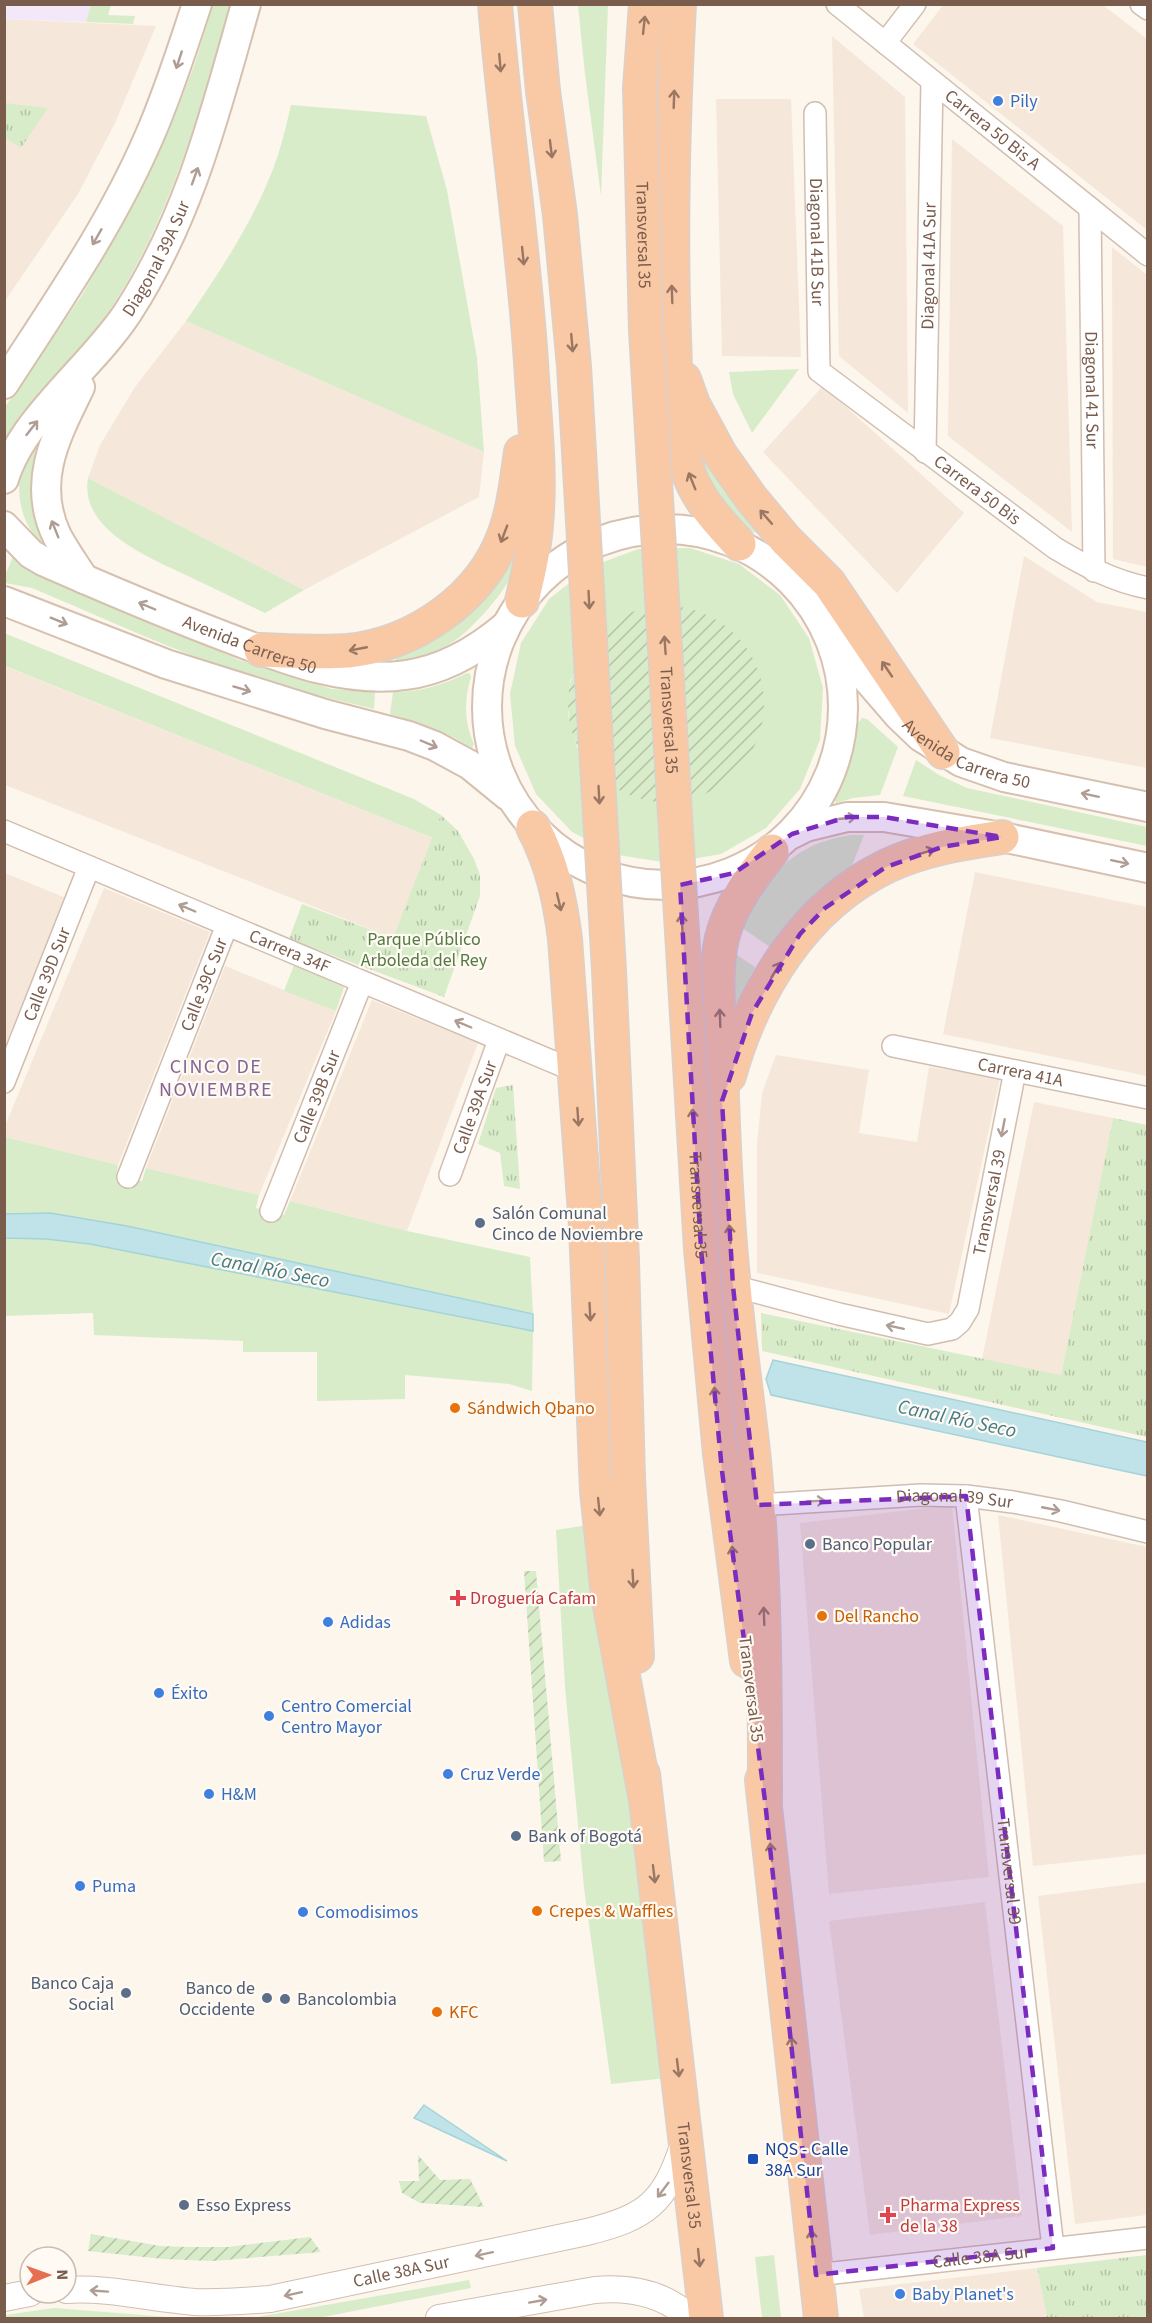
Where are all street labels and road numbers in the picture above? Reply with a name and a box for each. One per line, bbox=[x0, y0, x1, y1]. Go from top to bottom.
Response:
street label: Carrera 50 Bis A bbox=[939, 83, 1046, 176]
street label: Diagonal 41B Sur bbox=[804, 178, 831, 307]
street label: Transversal 35 bbox=[630, 181, 657, 289]
street label: Diagonal 39A Sur bbox=[116, 196, 196, 321]
street label: Diagonal 41A Sur bbox=[915, 201, 942, 330]
street label: Diagonal 41 Sur bbox=[1079, 331, 1105, 450]
street label: Carrera 50 Bis bbox=[929, 449, 1026, 531]
street label: Avenida Carrera 50 bbox=[179, 609, 320, 680]
street label: Transversal 35 bbox=[654, 666, 685, 775]
street label: Avenida Carrera 50 bbox=[897, 713, 1033, 795]
street label: Calle 39D Sur bbox=[17, 923, 77, 1025]
street label: Carrera 34F bbox=[245, 923, 334, 979]
street label: Calle 39C Sur bbox=[174, 933, 234, 1035]
street label: Calle 39B Sur bbox=[287, 1045, 347, 1147]
street label: Carrera 41A bbox=[975, 1051, 1066, 1093]
street label: Calle 39A Sur bbox=[446, 1056, 503, 1158]
street label: Transversal 39 bbox=[966, 1147, 1012, 1257]
street label: Transversal 35 bbox=[683, 1151, 714, 1260]
street label: Diagonal 39 Sur bbox=[895, 1482, 1015, 1515]
street label: Transversal 35 bbox=[732, 1634, 770, 1744]
street label: Transversal 39 bbox=[991, 1817, 1028, 1926]
street label: Transversal 35 bbox=[671, 2121, 708, 2230]
street label: Calle 38A Sur bbox=[931, 2239, 1032, 2274]
street label: Calle 38A Sur bbox=[351, 2249, 453, 2294]

